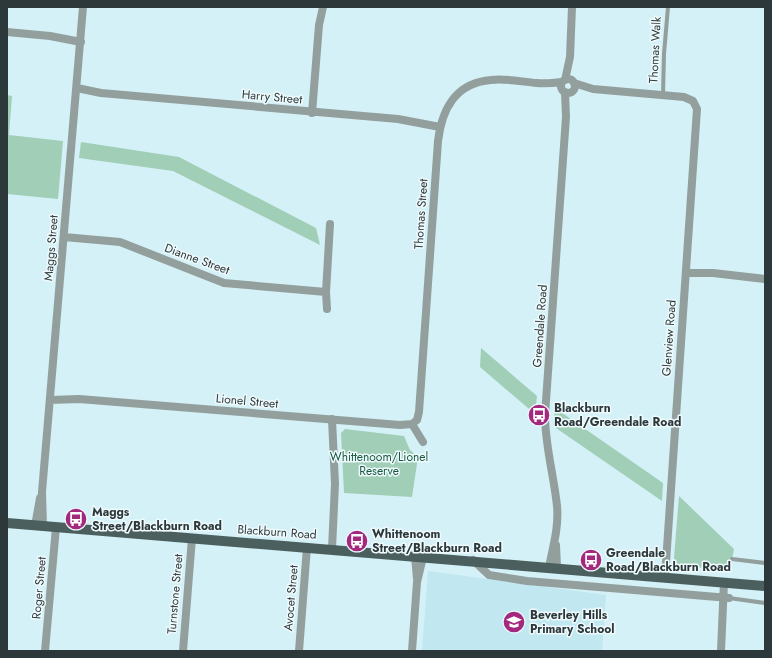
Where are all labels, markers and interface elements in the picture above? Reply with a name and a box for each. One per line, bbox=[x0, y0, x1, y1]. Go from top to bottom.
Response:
street label: Thomas Walk bbox=[644, 16, 666, 84]
street label: Harry Street bbox=[241, 85, 303, 109]
street label: Thomas Street bbox=[410, 178, 432, 250]
street label: Maggs Street bbox=[39, 214, 63, 282]
street label: Dianne Street bbox=[162, 239, 232, 279]
street label: Greendale Road bbox=[528, 284, 552, 368]
street label: Glenview Road bbox=[657, 299, 681, 377]
street label: Lionel Street bbox=[215, 389, 279, 413]
place label: Blackburn Road/Greendale Road bbox=[554, 399, 681, 431]
bus stop icon: Blackburn Road/Greendale Road bbox=[526, 402, 552, 428]
park label: Whittenoom/Lionel Reserve bbox=[330, 448, 428, 480]
place label: Maggs Street/Blackburn Road bbox=[92, 503, 222, 535]
bus stop icon: Maggs Street/Blackburn Road bbox=[63, 506, 89, 532]
street label: Blackburn Road bbox=[237, 520, 317, 544]
place label: Whittenoom Street/Blackburn Road bbox=[372, 525, 502, 557]
bus stop icon: Whittenoom Street/Blackburn Road bbox=[344, 528, 370, 554]
place label: Greendale Road/Blackburn Road bbox=[606, 544, 731, 576]
bus stop icon: Greendale Road/Blackburn Road bbox=[578, 547, 604, 573]
street label: Turnstone Street bbox=[163, 553, 187, 635]
street label: Roger Street bbox=[27, 556, 51, 620]
street label: Avocet Street bbox=[279, 564, 303, 632]
place label: Beverley Hills Primary School bbox=[530, 606, 615, 638]
school or university icon: Beverley Hills Primary School bbox=[501, 609, 527, 635]

